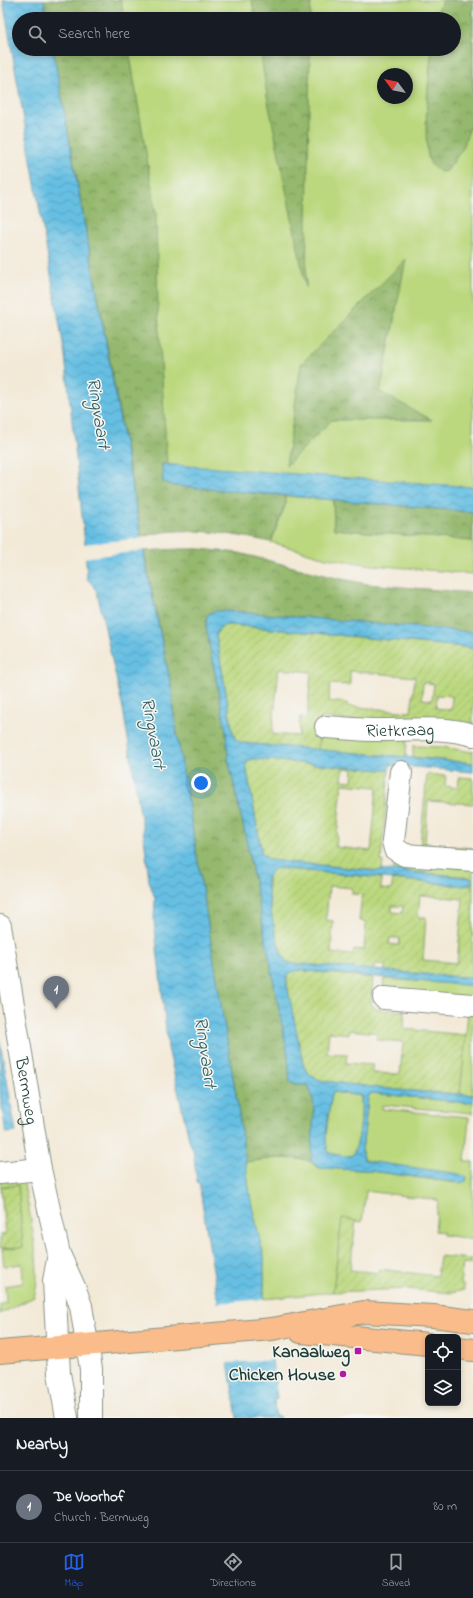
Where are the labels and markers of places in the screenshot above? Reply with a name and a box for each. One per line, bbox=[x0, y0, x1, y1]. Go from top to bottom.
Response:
pin: 1 bbox=[43, 976, 69, 1009]
place label: Kanaalweg bbox=[272, 1340, 350, 1367]
marker: Kanaalweg bbox=[353, 1346, 363, 1356]
place label: Chicken House bbox=[229, 1363, 336, 1389]
marker: Chicken House bbox=[338, 1369, 348, 1379]

